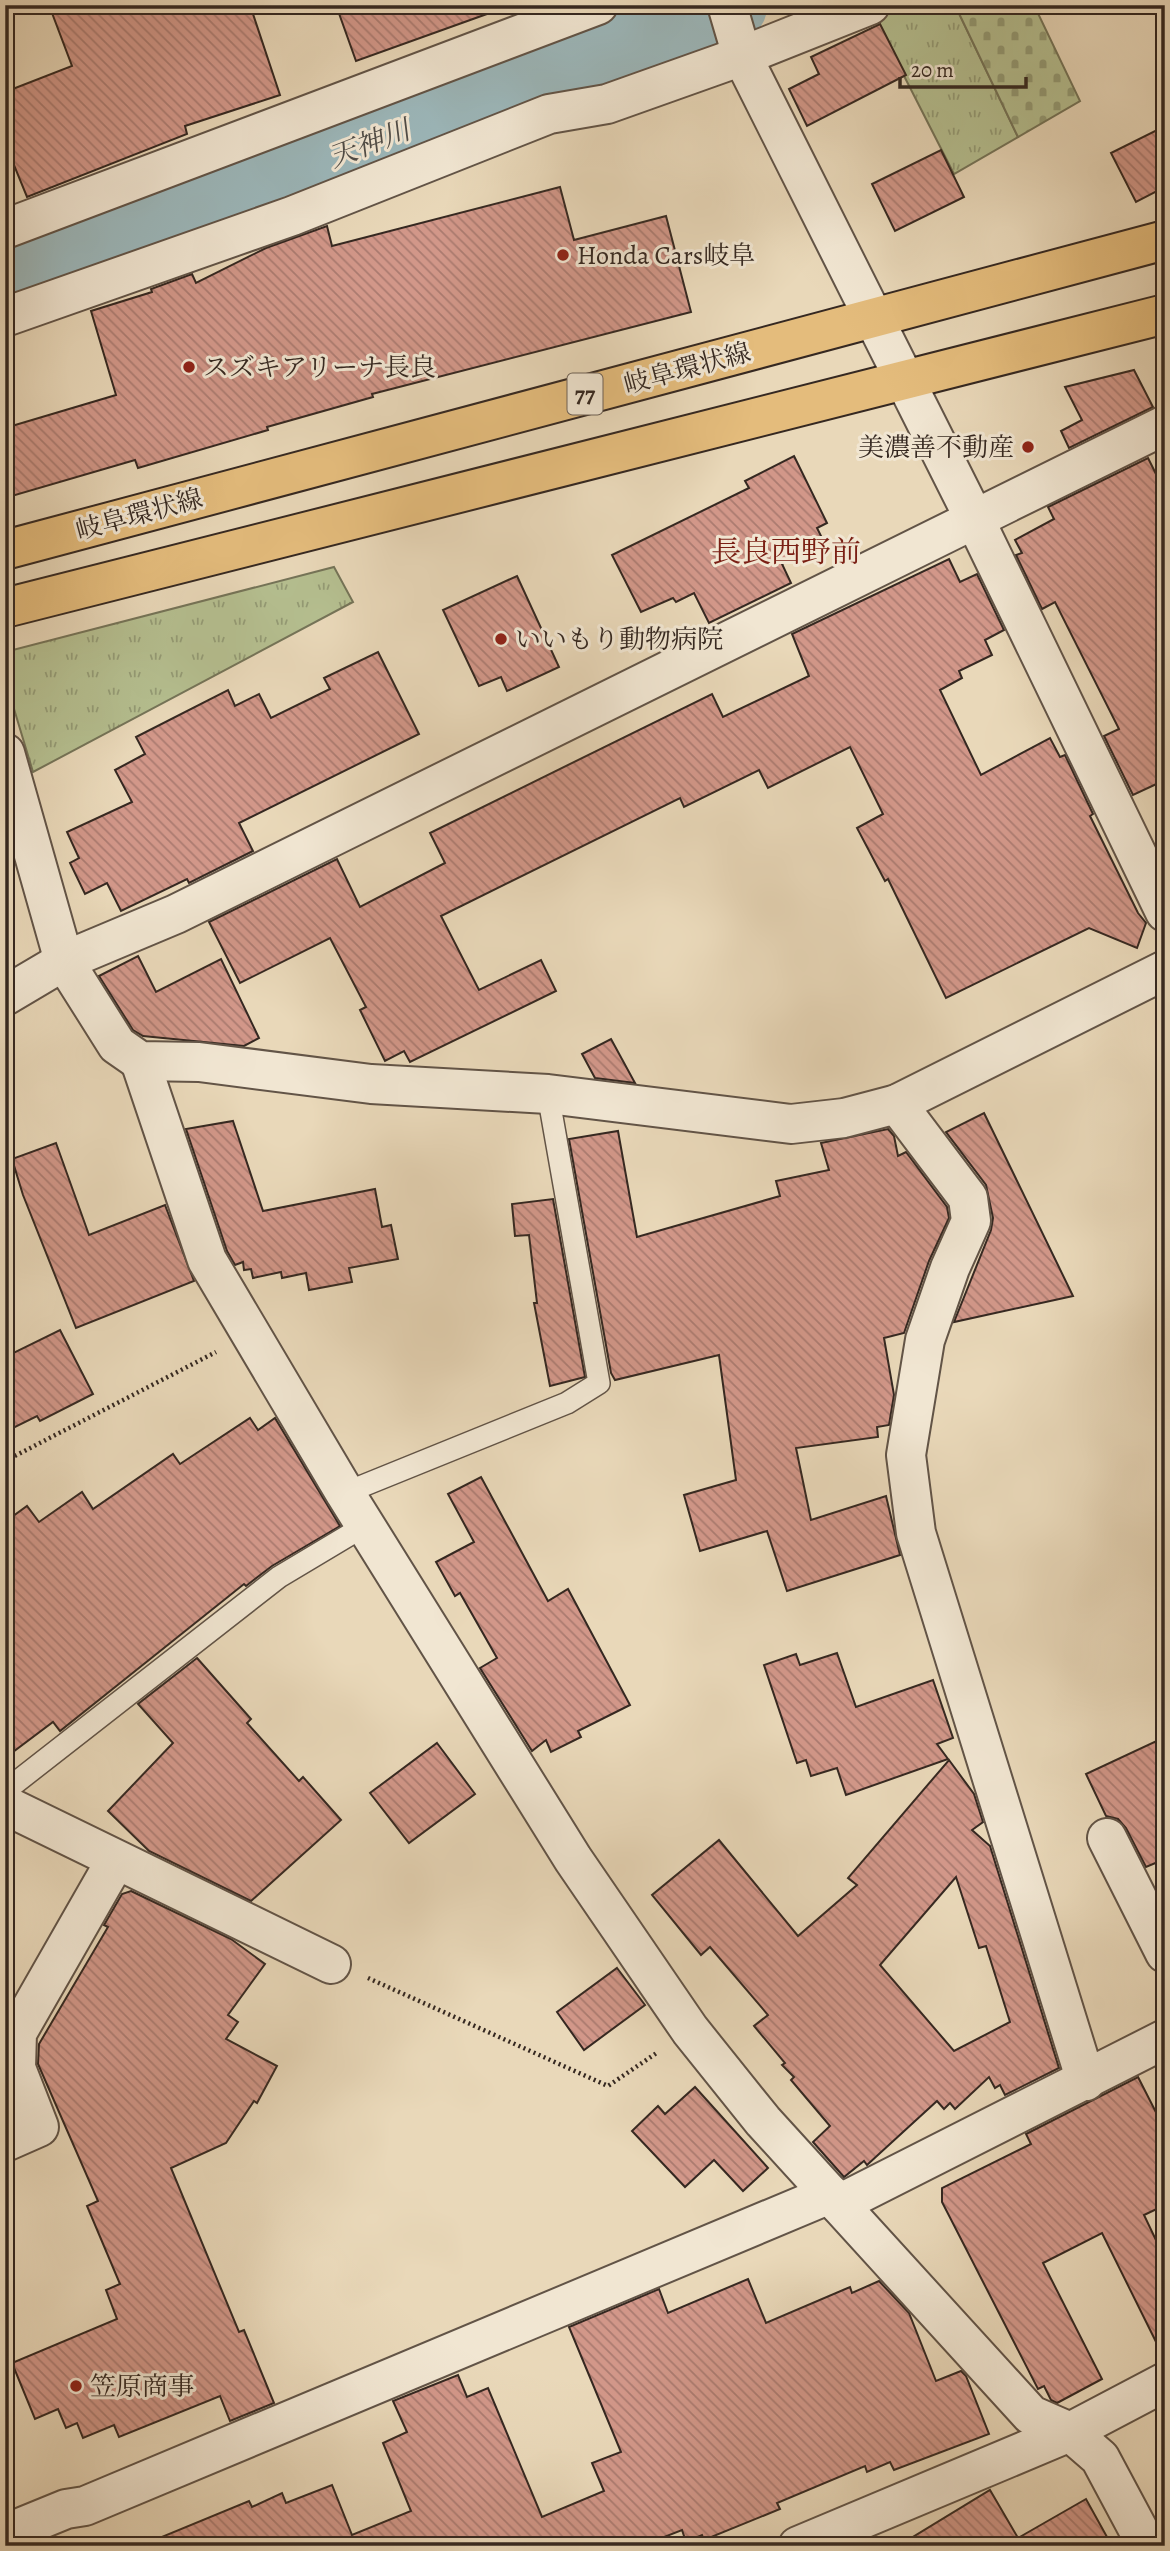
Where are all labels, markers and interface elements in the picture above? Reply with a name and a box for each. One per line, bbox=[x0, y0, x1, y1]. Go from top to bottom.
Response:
scale bar bbox=[900, 46, 1026, 90]
text: 20 m bbox=[911, 56, 954, 84]
water label: 天神川 bbox=[323, 110, 418, 177]
place label: Honda Cars岐阜 bbox=[577, 238, 755, 273]
marker: Honda Cars岐阜 bbox=[555, 247, 571, 263]
street label: 岐阜環状線 bbox=[620, 335, 754, 402]
place label: スズキアリーナ長良 bbox=[203, 350, 436, 385]
marker: スズキアリーナ長良 bbox=[181, 359, 197, 375]
road number: 77 bbox=[568, 374, 602, 414]
place label: 美濃善不動産 bbox=[858, 430, 1014, 465]
marker: 美濃善不動産 bbox=[1020, 439, 1036, 455]
street label: 岐阜環状線 bbox=[72, 481, 206, 548]
district label: 長良西野前 bbox=[711, 532, 861, 572]
place label: いいもり動物病院 bbox=[515, 622, 723, 657]
marker: いいもり動物病院 bbox=[493, 631, 509, 647]
place label: 笠原商事 bbox=[90, 2369, 194, 2404]
marker: 笠原商事 bbox=[68, 2378, 84, 2394]

